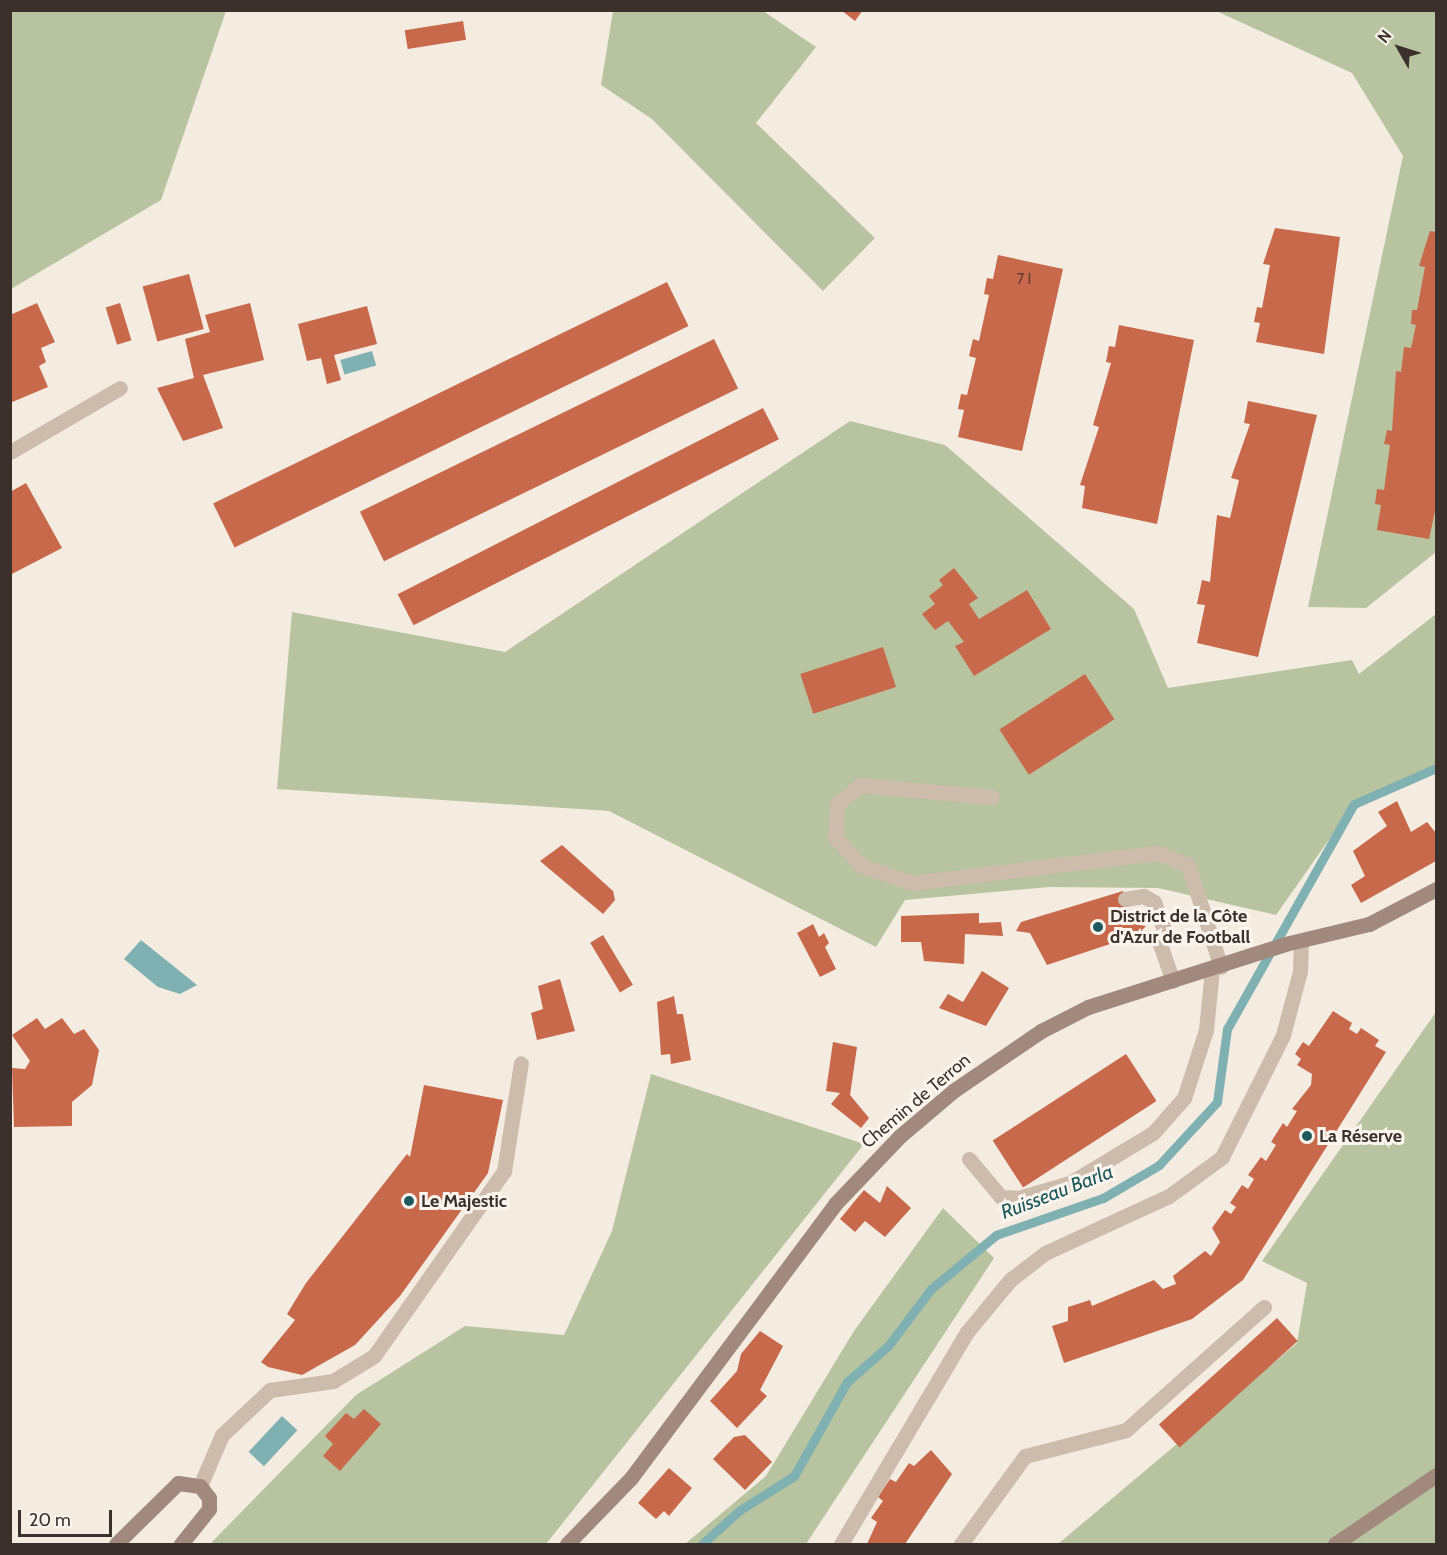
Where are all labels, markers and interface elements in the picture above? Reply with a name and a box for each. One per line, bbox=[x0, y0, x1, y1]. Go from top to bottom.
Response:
north arrow bbox=[1369, 18, 1429, 78]
text: N bbox=[1374, 26, 1396, 47]
house number: 7 I bbox=[1017, 271, 1031, 289]
place label: District de la Côte d'Azur de Football bbox=[1110, 906, 1250, 948]
marker: District de la Côte d'Azur de Football bbox=[1091, 920, 1105, 934]
street label: Chemin de Terron bbox=[857, 1049, 975, 1153]
place label: La Réserve bbox=[1319, 1125, 1402, 1147]
marker: La Réserve bbox=[1300, 1129, 1314, 1143]
water label: Ruisseau Barla bbox=[997, 1160, 1117, 1224]
place label: Le Majestic bbox=[421, 1190, 507, 1212]
marker: Le Majestic bbox=[402, 1194, 416, 1208]
scale bar bbox=[21, 1498, 116, 1536]
text: 20 m bbox=[29, 1509, 71, 1531]

